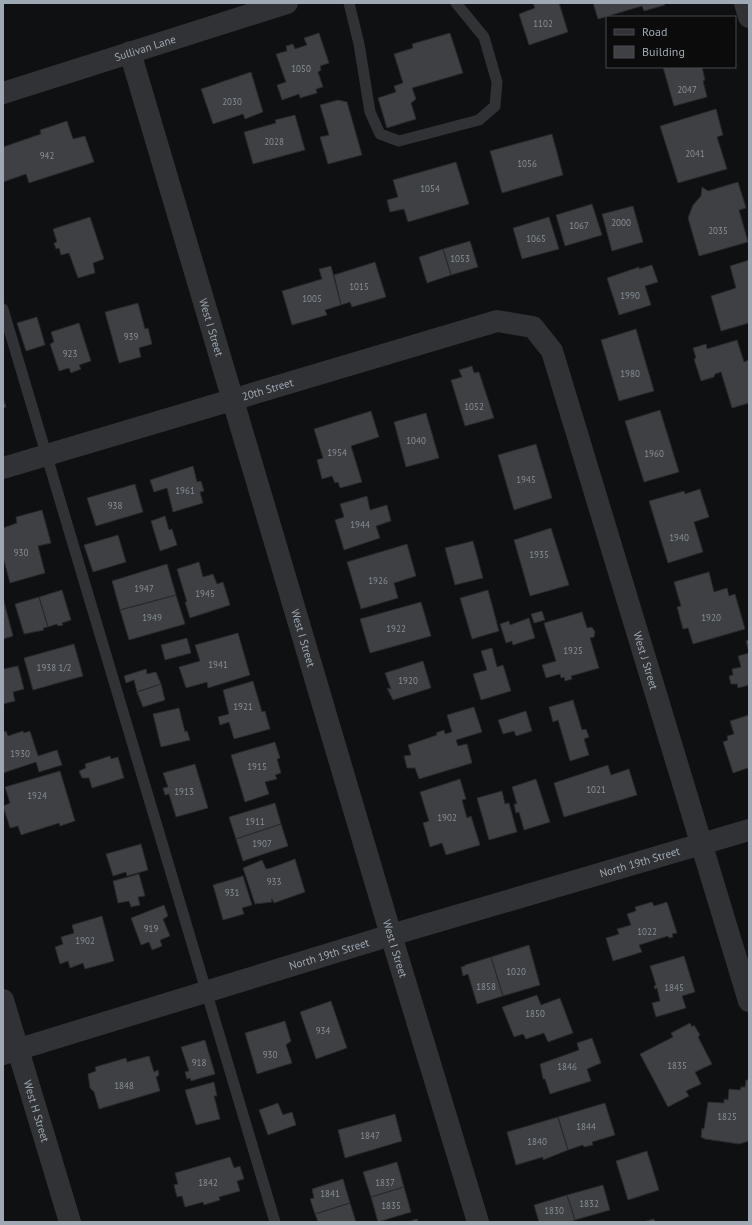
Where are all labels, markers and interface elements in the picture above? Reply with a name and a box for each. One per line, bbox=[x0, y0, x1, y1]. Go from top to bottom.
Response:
legend bbox=[606, 16, 736, 68]
house number: 1102 bbox=[533, 18, 553, 29]
text: Road bbox=[642, 24, 667, 39]
street label: Sullivan Lane bbox=[113, 32, 178, 64]
text: Building bbox=[642, 44, 685, 59]
house number: 1050 bbox=[291, 63, 311, 74]
house number: 2047 bbox=[677, 84, 697, 95]
house number: 2030 bbox=[222, 96, 242, 107]
house number: 2028 bbox=[264, 136, 284, 147]
house number: 2041 bbox=[685, 148, 705, 159]
house number: 942 bbox=[40, 150, 54, 161]
house number: 1056 bbox=[517, 158, 537, 169]
house number: 1054 bbox=[420, 183, 440, 194]
house number: 2000 bbox=[611, 217, 631, 228]
house number: 1067 bbox=[569, 220, 589, 231]
house number: 2035 bbox=[708, 225, 728, 236]
house number: 1065 bbox=[526, 233, 546, 244]
house number: 1053 bbox=[450, 253, 470, 264]
house number: 1015 bbox=[349, 281, 369, 292]
house number: 1990 bbox=[620, 290, 640, 301]
house number: 1005 bbox=[302, 293, 322, 304]
street label: West I Street bbox=[196, 297, 227, 358]
house number: 939 bbox=[124, 331, 138, 342]
house number: 923 bbox=[63, 348, 77, 359]
house number: 1980 bbox=[620, 368, 640, 379]
street label: 20th Street bbox=[240, 375, 295, 404]
house number: 1052 bbox=[464, 401, 484, 412]
house number: 1040 bbox=[406, 435, 426, 446]
house number: 1954 bbox=[327, 447, 347, 458]
house number: 1960 bbox=[644, 448, 664, 459]
house number: 1945 bbox=[516, 474, 536, 485]
house number: 1961 bbox=[175, 485, 195, 496]
house number: 938 bbox=[108, 500, 122, 511]
house number: 1944 bbox=[350, 519, 370, 530]
house number: 1940 bbox=[669, 532, 689, 543]
house number: 930 bbox=[14, 547, 28, 558]
house number: 1935 bbox=[529, 549, 549, 560]
house number: 1926 bbox=[368, 575, 388, 586]
house number: 1947 bbox=[134, 583, 154, 594]
house number: 1945 bbox=[195, 588, 215, 599]
street label: West I Street bbox=[288, 607, 318, 669]
house number: 1949 bbox=[142, 612, 162, 623]
house number: 1920 bbox=[701, 612, 721, 623]
house number: 1922 bbox=[386, 623, 406, 634]
street label: West J Street bbox=[630, 630, 661, 691]
house number: 1925 bbox=[563, 645, 583, 656]
house number: 1941 bbox=[208, 659, 228, 670]
house number: 1938 1/2 bbox=[36, 662, 72, 673]
house number: 1920 bbox=[398, 675, 418, 686]
house number: 1921 bbox=[233, 701, 253, 712]
house number: 1930 bbox=[10, 748, 30, 759]
house number: 1915 bbox=[247, 761, 267, 772]
house number: 1021 bbox=[586, 784, 606, 795]
house number: 1913 bbox=[174, 786, 194, 797]
house number: 1924 bbox=[27, 790, 47, 801]
house number: 1902 bbox=[437, 812, 457, 823]
house number: 1911 bbox=[245, 816, 265, 827]
house number: 1907 bbox=[252, 838, 272, 849]
street label: North 19th Street bbox=[598, 844, 682, 880]
house number: 933 bbox=[267, 876, 281, 887]
house number: 931 bbox=[225, 887, 239, 898]
street label: West I Street bbox=[380, 918, 411, 980]
house number: 919 bbox=[144, 923, 158, 934]
house number: 1022 bbox=[637, 926, 657, 937]
house number: 1902 bbox=[75, 935, 95, 946]
street label: North 19th Street bbox=[287, 935, 371, 973]
house number: 1020 bbox=[506, 966, 526, 977]
house number: 1858 bbox=[476, 981, 496, 992]
house number: 1845 bbox=[664, 982, 684, 993]
house number: 1850 bbox=[525, 1008, 545, 1019]
house number: 934 bbox=[316, 1025, 330, 1036]
house number: 930 bbox=[263, 1049, 277, 1060]
house number: 918 bbox=[192, 1057, 206, 1068]
house number: 1835 bbox=[667, 1060, 687, 1071]
house number: 1846 bbox=[557, 1061, 577, 1072]
street label: West H Street bbox=[21, 1078, 53, 1144]
house number: 1848 bbox=[114, 1080, 134, 1091]
house number: 1825 bbox=[717, 1111, 737, 1122]
house number: 1844 bbox=[576, 1121, 596, 1132]
house number: 1847 bbox=[360, 1130, 380, 1141]
house number: 1840 bbox=[527, 1136, 547, 1147]
house number: 1842 bbox=[198, 1177, 218, 1188]
house number: 1837 bbox=[375, 1177, 395, 1188]
house number: 1841 bbox=[320, 1188, 340, 1199]
house number: 1832 bbox=[579, 1198, 599, 1209]
house number: 1835 bbox=[381, 1200, 401, 1211]
house number: 1830 bbox=[544, 1205, 564, 1216]

